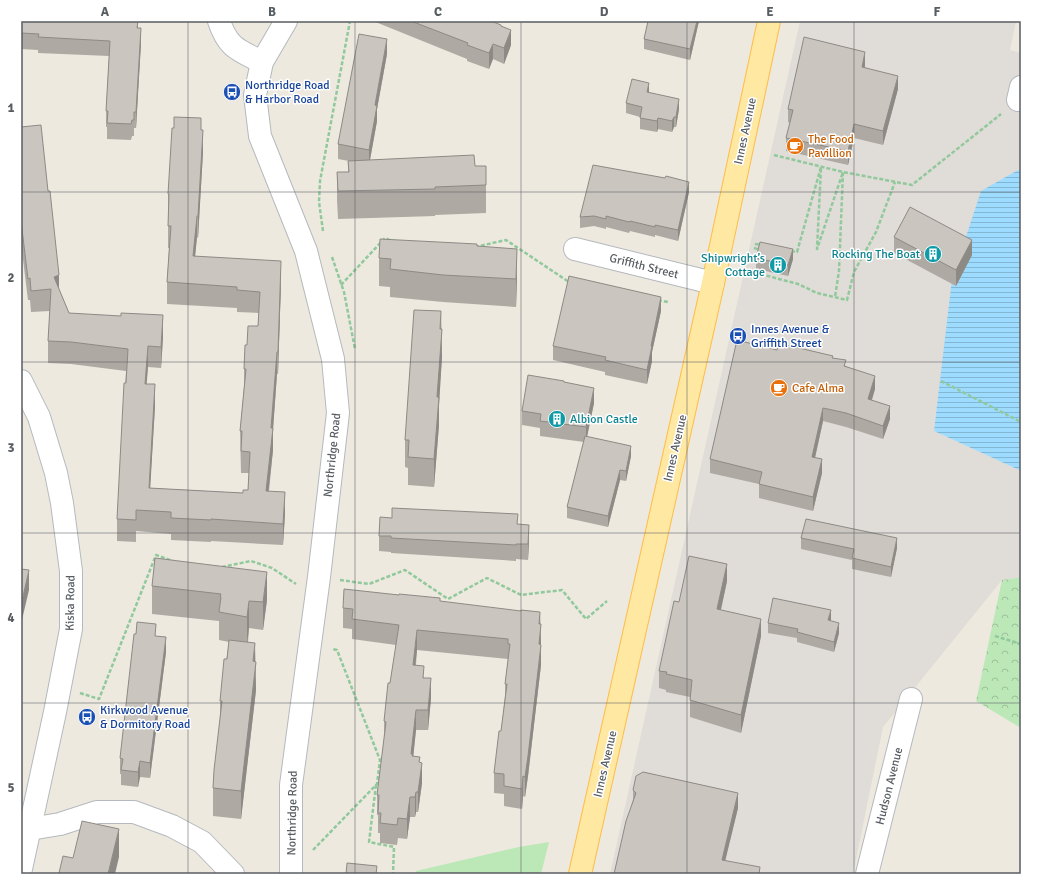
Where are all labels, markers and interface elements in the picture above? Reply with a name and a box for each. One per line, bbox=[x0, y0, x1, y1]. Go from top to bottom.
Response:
text: A bbox=[101, 4, 110, 20]
text: B bbox=[268, 4, 276, 20]
text: C bbox=[434, 4, 442, 20]
text: D bbox=[600, 4, 609, 20]
text: E bbox=[766, 4, 774, 20]
text: F bbox=[934, 4, 941, 20]
place label: Northridge Road & Harbor Road bbox=[245, 78, 330, 107]
bus stop icon: Northridge Road & Harbor Road bbox=[222, 82, 242, 102]
street label: Innes Avenue bbox=[731, 96, 760, 166]
text: 1 bbox=[7, 100, 15, 116]
place label: The Food Pavillion bbox=[808, 132, 854, 161]
cafe icon: The Food Pavillion bbox=[785, 136, 805, 156]
building icon: Rocking The Boat bbox=[923, 244, 943, 264]
place label: Rocking The Boat bbox=[832, 247, 920, 262]
street label: Griffith Street bbox=[608, 251, 680, 282]
place label: Shipwright’s Cottage bbox=[701, 251, 765, 280]
building icon: Shipwright’s Cottage bbox=[768, 255, 788, 275]
text: 2 bbox=[7, 270, 15, 286]
place label: Innes Avenue & Griffith Street bbox=[751, 322, 830, 351]
bus stop icon: Innes Avenue & Griffith Street bbox=[728, 326, 748, 346]
cafe icon: Cafe Alma bbox=[769, 378, 789, 398]
place label: Cafe Alma bbox=[792, 381, 844, 396]
building icon: Albion Castle bbox=[547, 409, 567, 429]
street label: Northridge Road bbox=[321, 412, 344, 498]
place label: Albion Castle bbox=[570, 412, 638, 427]
street label: Innes Avenue bbox=[661, 413, 690, 483]
text: 3 bbox=[7, 440, 15, 456]
street label: Kiska Road bbox=[63, 575, 78, 631]
text: 4 bbox=[7, 610, 15, 626]
place label: Kirkwood Avenue & Dormitory Road bbox=[100, 703, 190, 732]
bus stop icon: Kirkwood Avenue & Dormitory Road bbox=[77, 707, 97, 727]
street label: Innes Avenue bbox=[591, 729, 620, 799]
street label: Hudson Avenue bbox=[873, 746, 906, 826]
street label: Northridge Road bbox=[284, 771, 301, 855]
text: 5 bbox=[7, 780, 15, 796]

